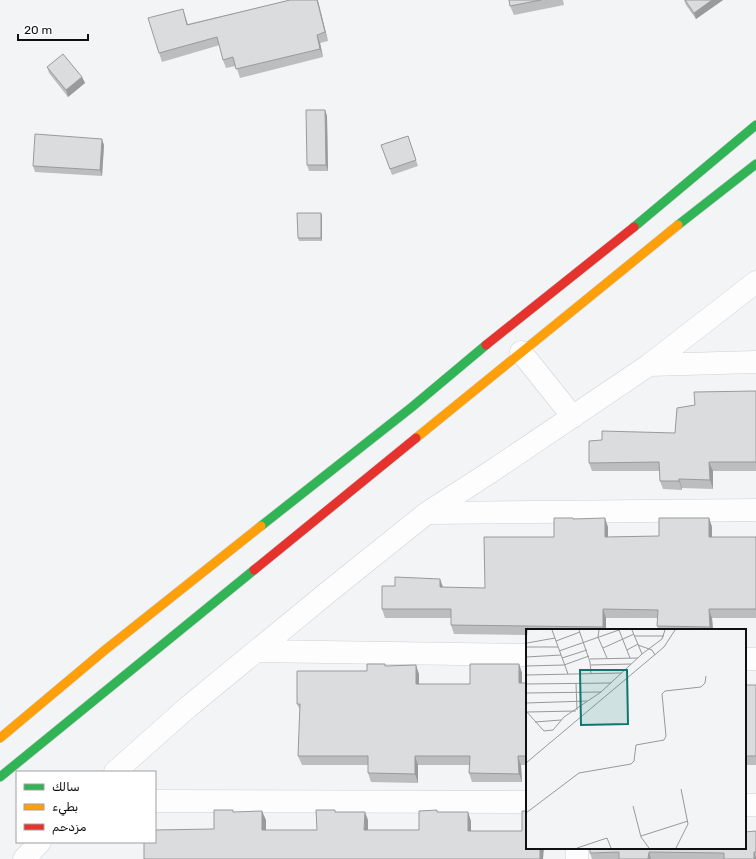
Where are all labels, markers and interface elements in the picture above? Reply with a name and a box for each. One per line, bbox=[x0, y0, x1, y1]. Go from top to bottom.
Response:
scale bar bbox=[18, 16, 88, 42]
text: 20 m bbox=[24, 23, 52, 37]
inset map bbox=[526, 629, 746, 849]
legend bbox=[16, 771, 156, 843]
text: سالك bbox=[52, 780, 80, 794]
text: بطيء bbox=[52, 800, 78, 816]
text: مزدحم bbox=[52, 820, 87, 835]

